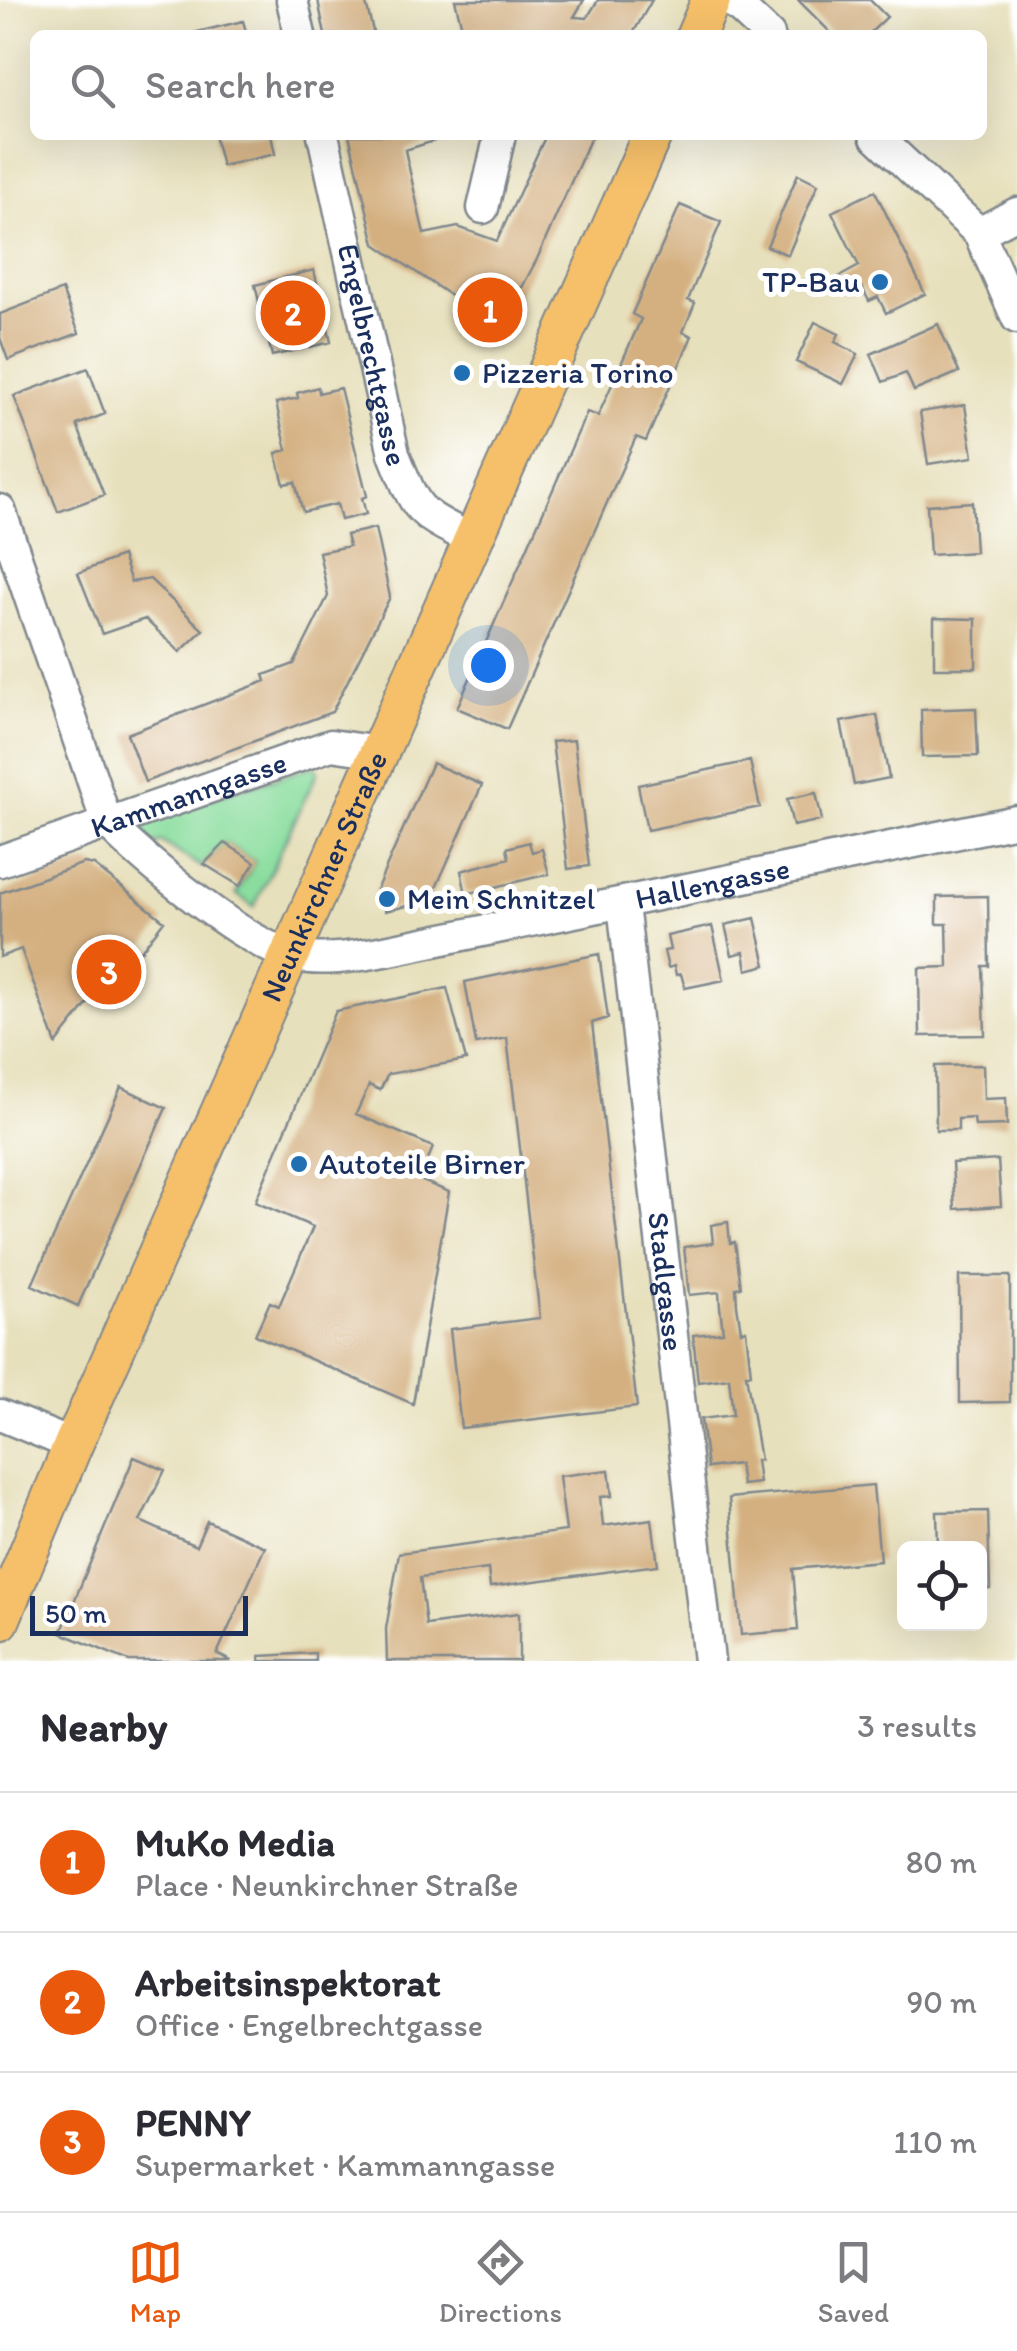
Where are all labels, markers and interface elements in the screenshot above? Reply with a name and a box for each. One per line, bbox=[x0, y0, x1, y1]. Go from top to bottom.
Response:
search box bbox=[30, 30, 987, 140]
icon: search bbox=[65, 58, 120, 113]
text: Search here bbox=[145, 62, 336, 108]
street label: Engelbrechtgasse bbox=[330, 240, 416, 471]
place label: TP-Bau bbox=[762, 263, 860, 300]
marker: TP-Bau bbox=[869, 271, 891, 293]
pin: 1 bbox=[458, 272, 522, 348]
pin: 2 bbox=[260, 276, 326, 350]
place label: Pizzeria Torino bbox=[482, 354, 674, 391]
marker: Pizzeria Torino bbox=[451, 362, 473, 384]
your location bbox=[463, 640, 514, 691]
street label: Kammanngasse bbox=[86, 743, 291, 846]
street label: Neunkirchner Straße bbox=[252, 745, 395, 1007]
street label: Hallengasse bbox=[632, 849, 793, 917]
place label: Mein Schnitzel bbox=[407, 880, 596, 917]
marker: Mein Schnitzel bbox=[376, 888, 398, 910]
pin: 3 bbox=[76, 934, 142, 1010]
place label: Autoteile Birner bbox=[319, 1145, 525, 1182]
marker: Autoteile Birner bbox=[288, 1153, 310, 1175]
street label: Stadlgasse bbox=[640, 1210, 693, 1353]
map controls bbox=[897, 1541, 987, 1631]
button: locate bbox=[897, 1541, 987, 1631]
scale bar bbox=[30, 1591, 248, 1636]
text: 50 m bbox=[45, 1596, 107, 1630]
text: Nearby bbox=[40, 1701, 167, 1752]
text: 3 results bbox=[857, 1707, 977, 1745]
text: MuKo Media bbox=[135, 1820, 335, 1866]
text: 1 bbox=[65, 1843, 80, 1881]
text: 80 m bbox=[906, 1843, 977, 1881]
text: Place · Neunkirchner Straße bbox=[135, 1866, 519, 1904]
text: Arbeitsinspektorat bbox=[135, 1960, 440, 2006]
text: 2 bbox=[64, 1983, 81, 2021]
text: 90 m bbox=[906, 1983, 977, 2021]
text: Office · Engelbrechtgasse bbox=[135, 2006, 483, 2044]
text: PENNY bbox=[135, 2100, 251, 2146]
text: 3 bbox=[64, 2123, 81, 2161]
text: 110 m bbox=[893, 2123, 977, 2161]
text: Supermarket · Kammanngasse bbox=[135, 2146, 555, 2184]
tab: Map bbox=[128, 2235, 183, 2329]
tab: Directions bbox=[439, 2235, 562, 2329]
tab: Saved bbox=[818, 2235, 889, 2329]

